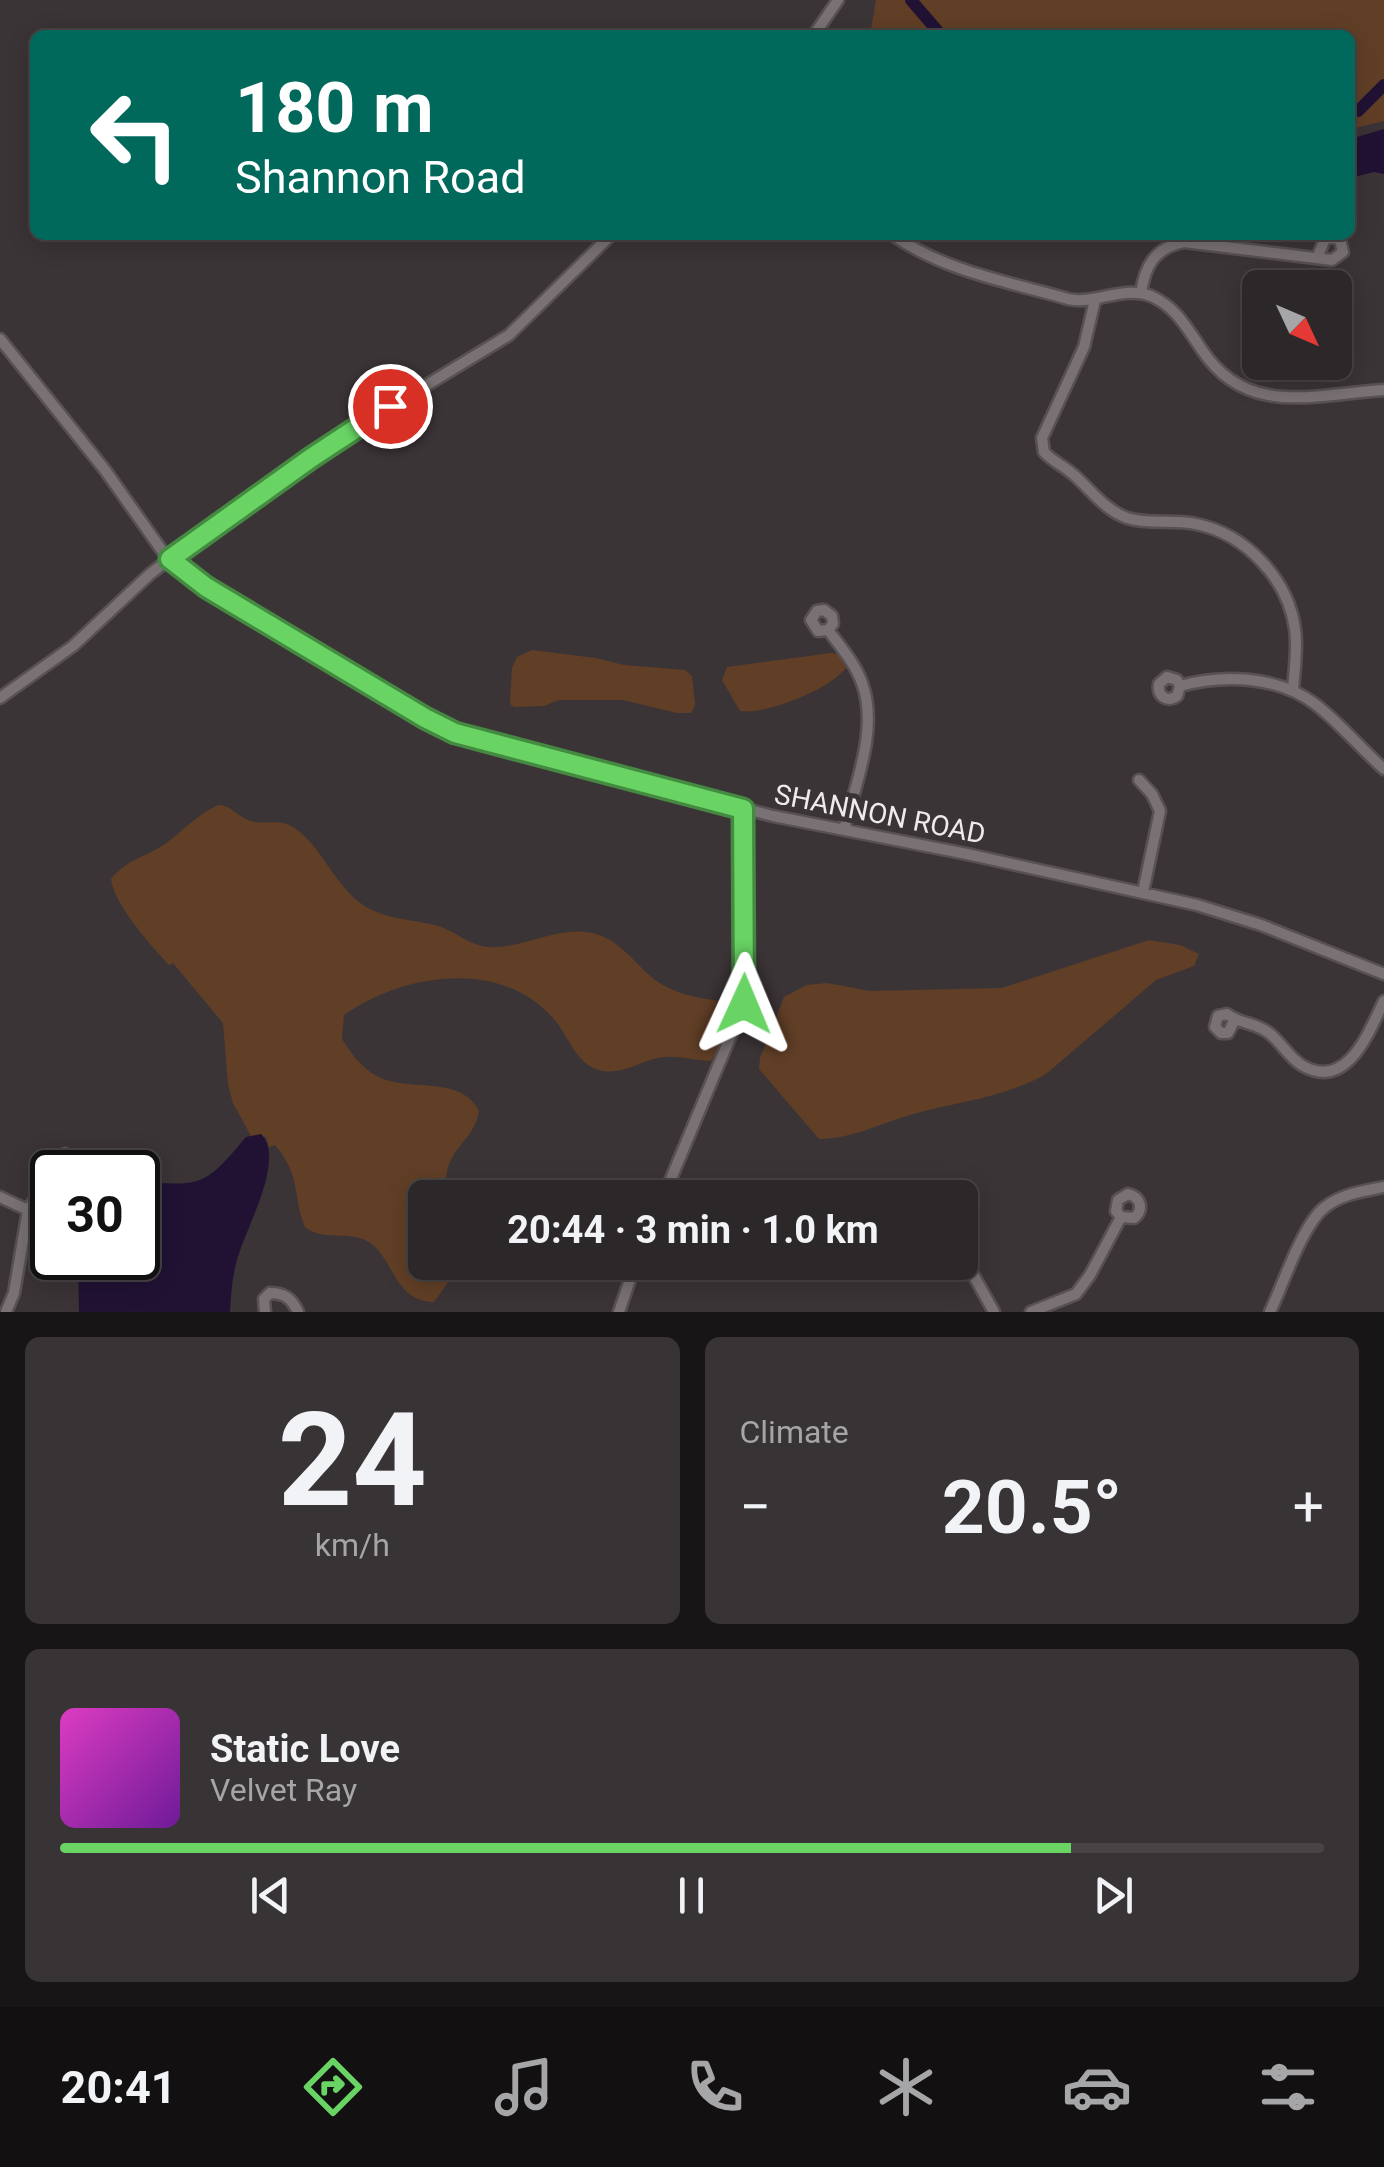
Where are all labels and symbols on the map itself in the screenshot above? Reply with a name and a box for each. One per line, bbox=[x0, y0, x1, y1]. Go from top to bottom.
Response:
north arrow bbox=[1242, 270, 1352, 380]
pin bbox=[348, 364, 433, 449]
street label: SHANNON ROAD bbox=[772, 777, 988, 851]
position arrow bbox=[692, 952, 796, 1056]
speed limit sign: 30 bbox=[30, 1150, 160, 1280]

